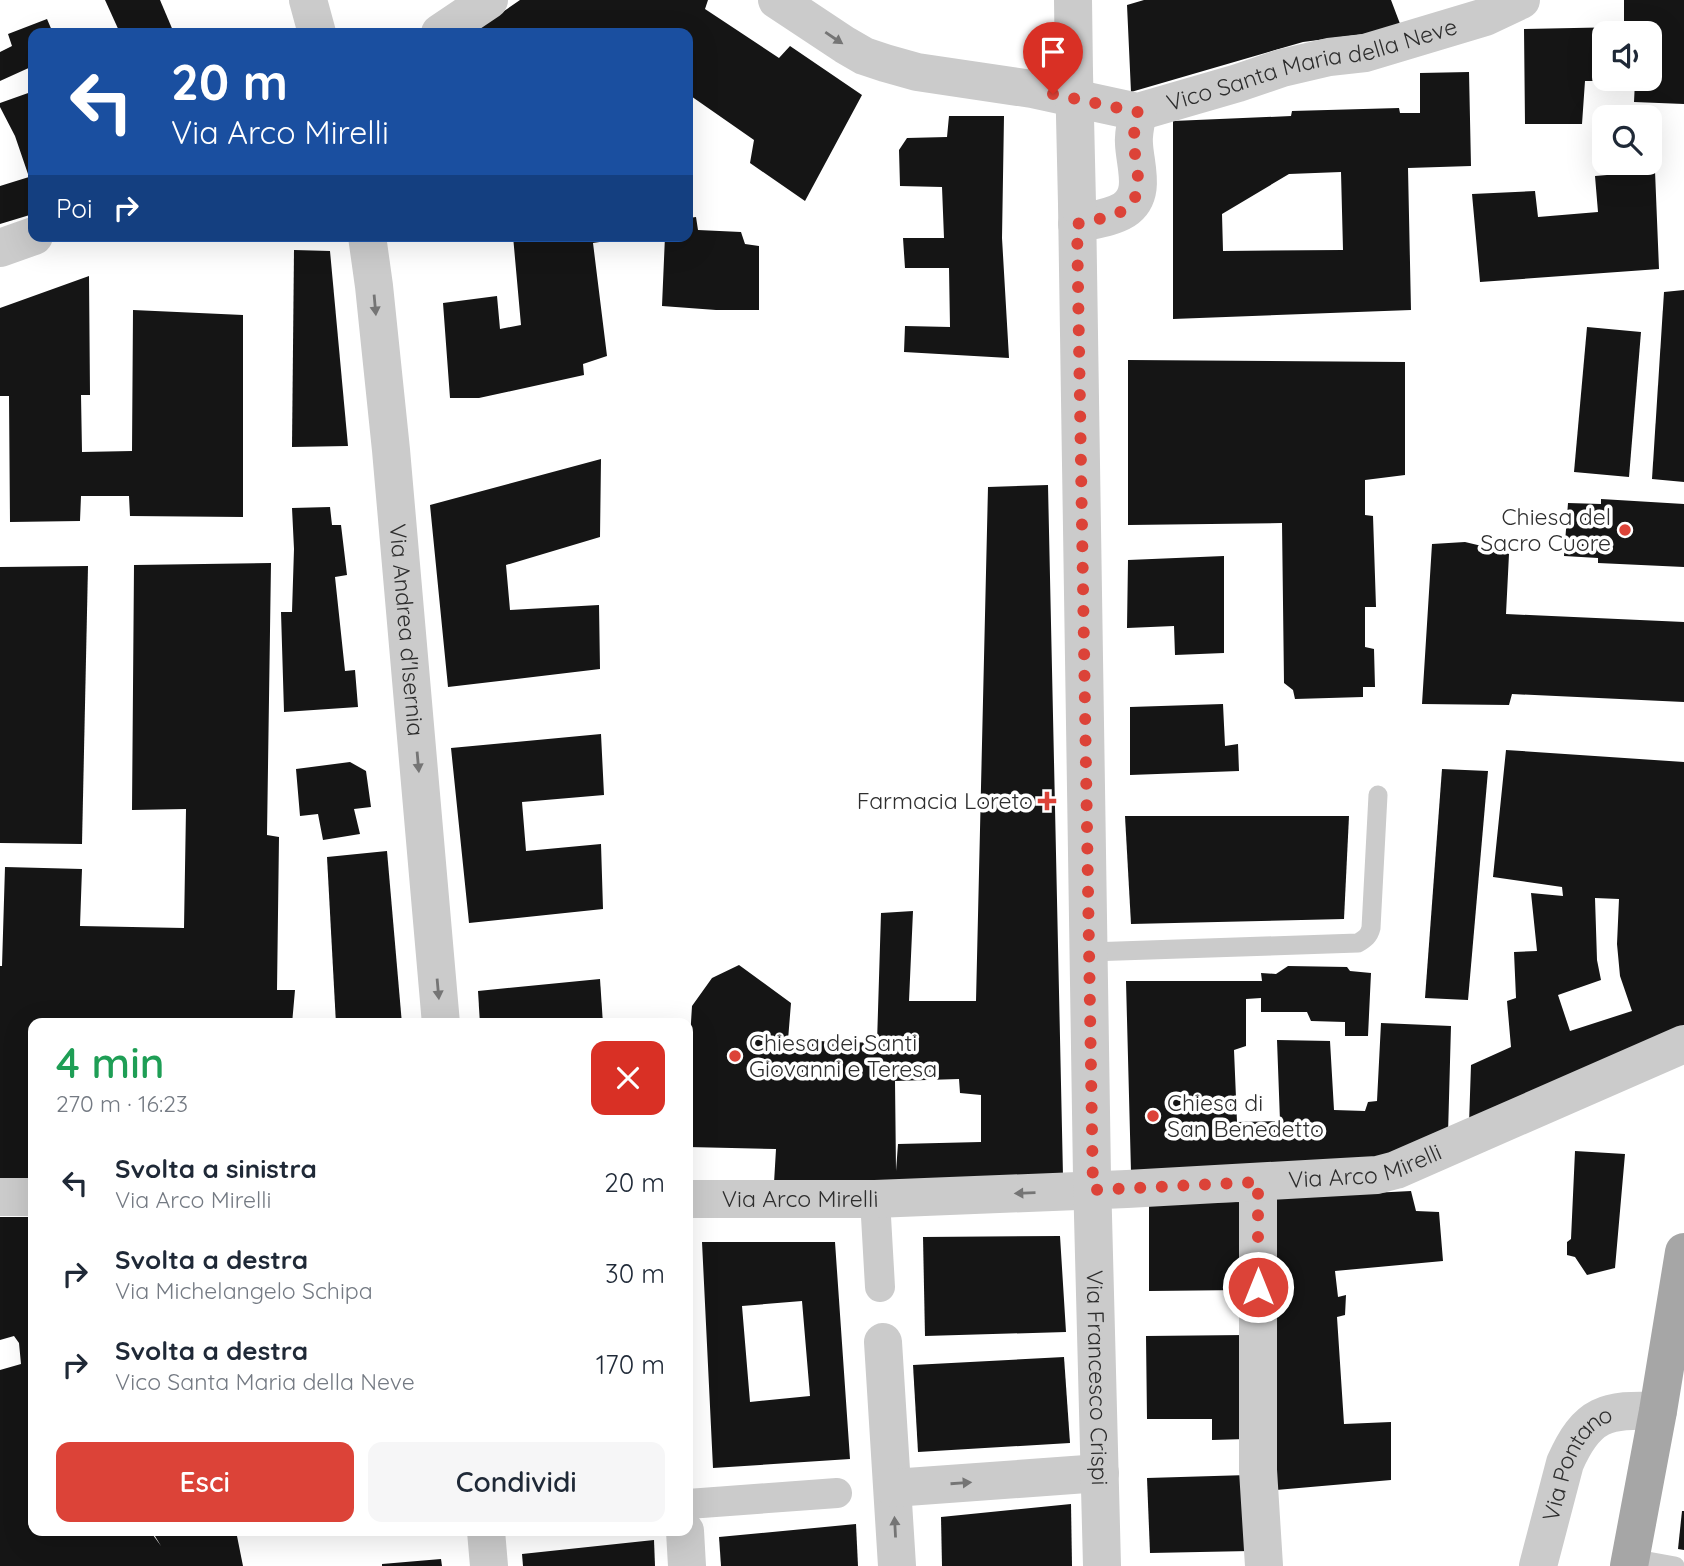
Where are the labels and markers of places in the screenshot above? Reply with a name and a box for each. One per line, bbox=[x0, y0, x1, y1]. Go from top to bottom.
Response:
pin bbox=[1023, 22, 1083, 94]
place label: Chiesa del Sacro Cuore bbox=[1480, 502, 1611, 557]
marker: Chiesa del Sacro Cuore bbox=[1617, 522, 1633, 538]
place label: Farmacia Loreto bbox=[857, 786, 1033, 815]
marker: Farmacia Loreto bbox=[1039, 793, 1055, 809]
place label: Chiesa dei Santi Giovanni e Teresa bbox=[749, 1028, 937, 1083]
marker: Chiesa dei Santi Giovanni e Teresa bbox=[727, 1048, 743, 1064]
place label: Chiesa di San Benedetto bbox=[1167, 1088, 1324, 1143]
marker: Chiesa di San Benedetto bbox=[1145, 1108, 1161, 1124]

